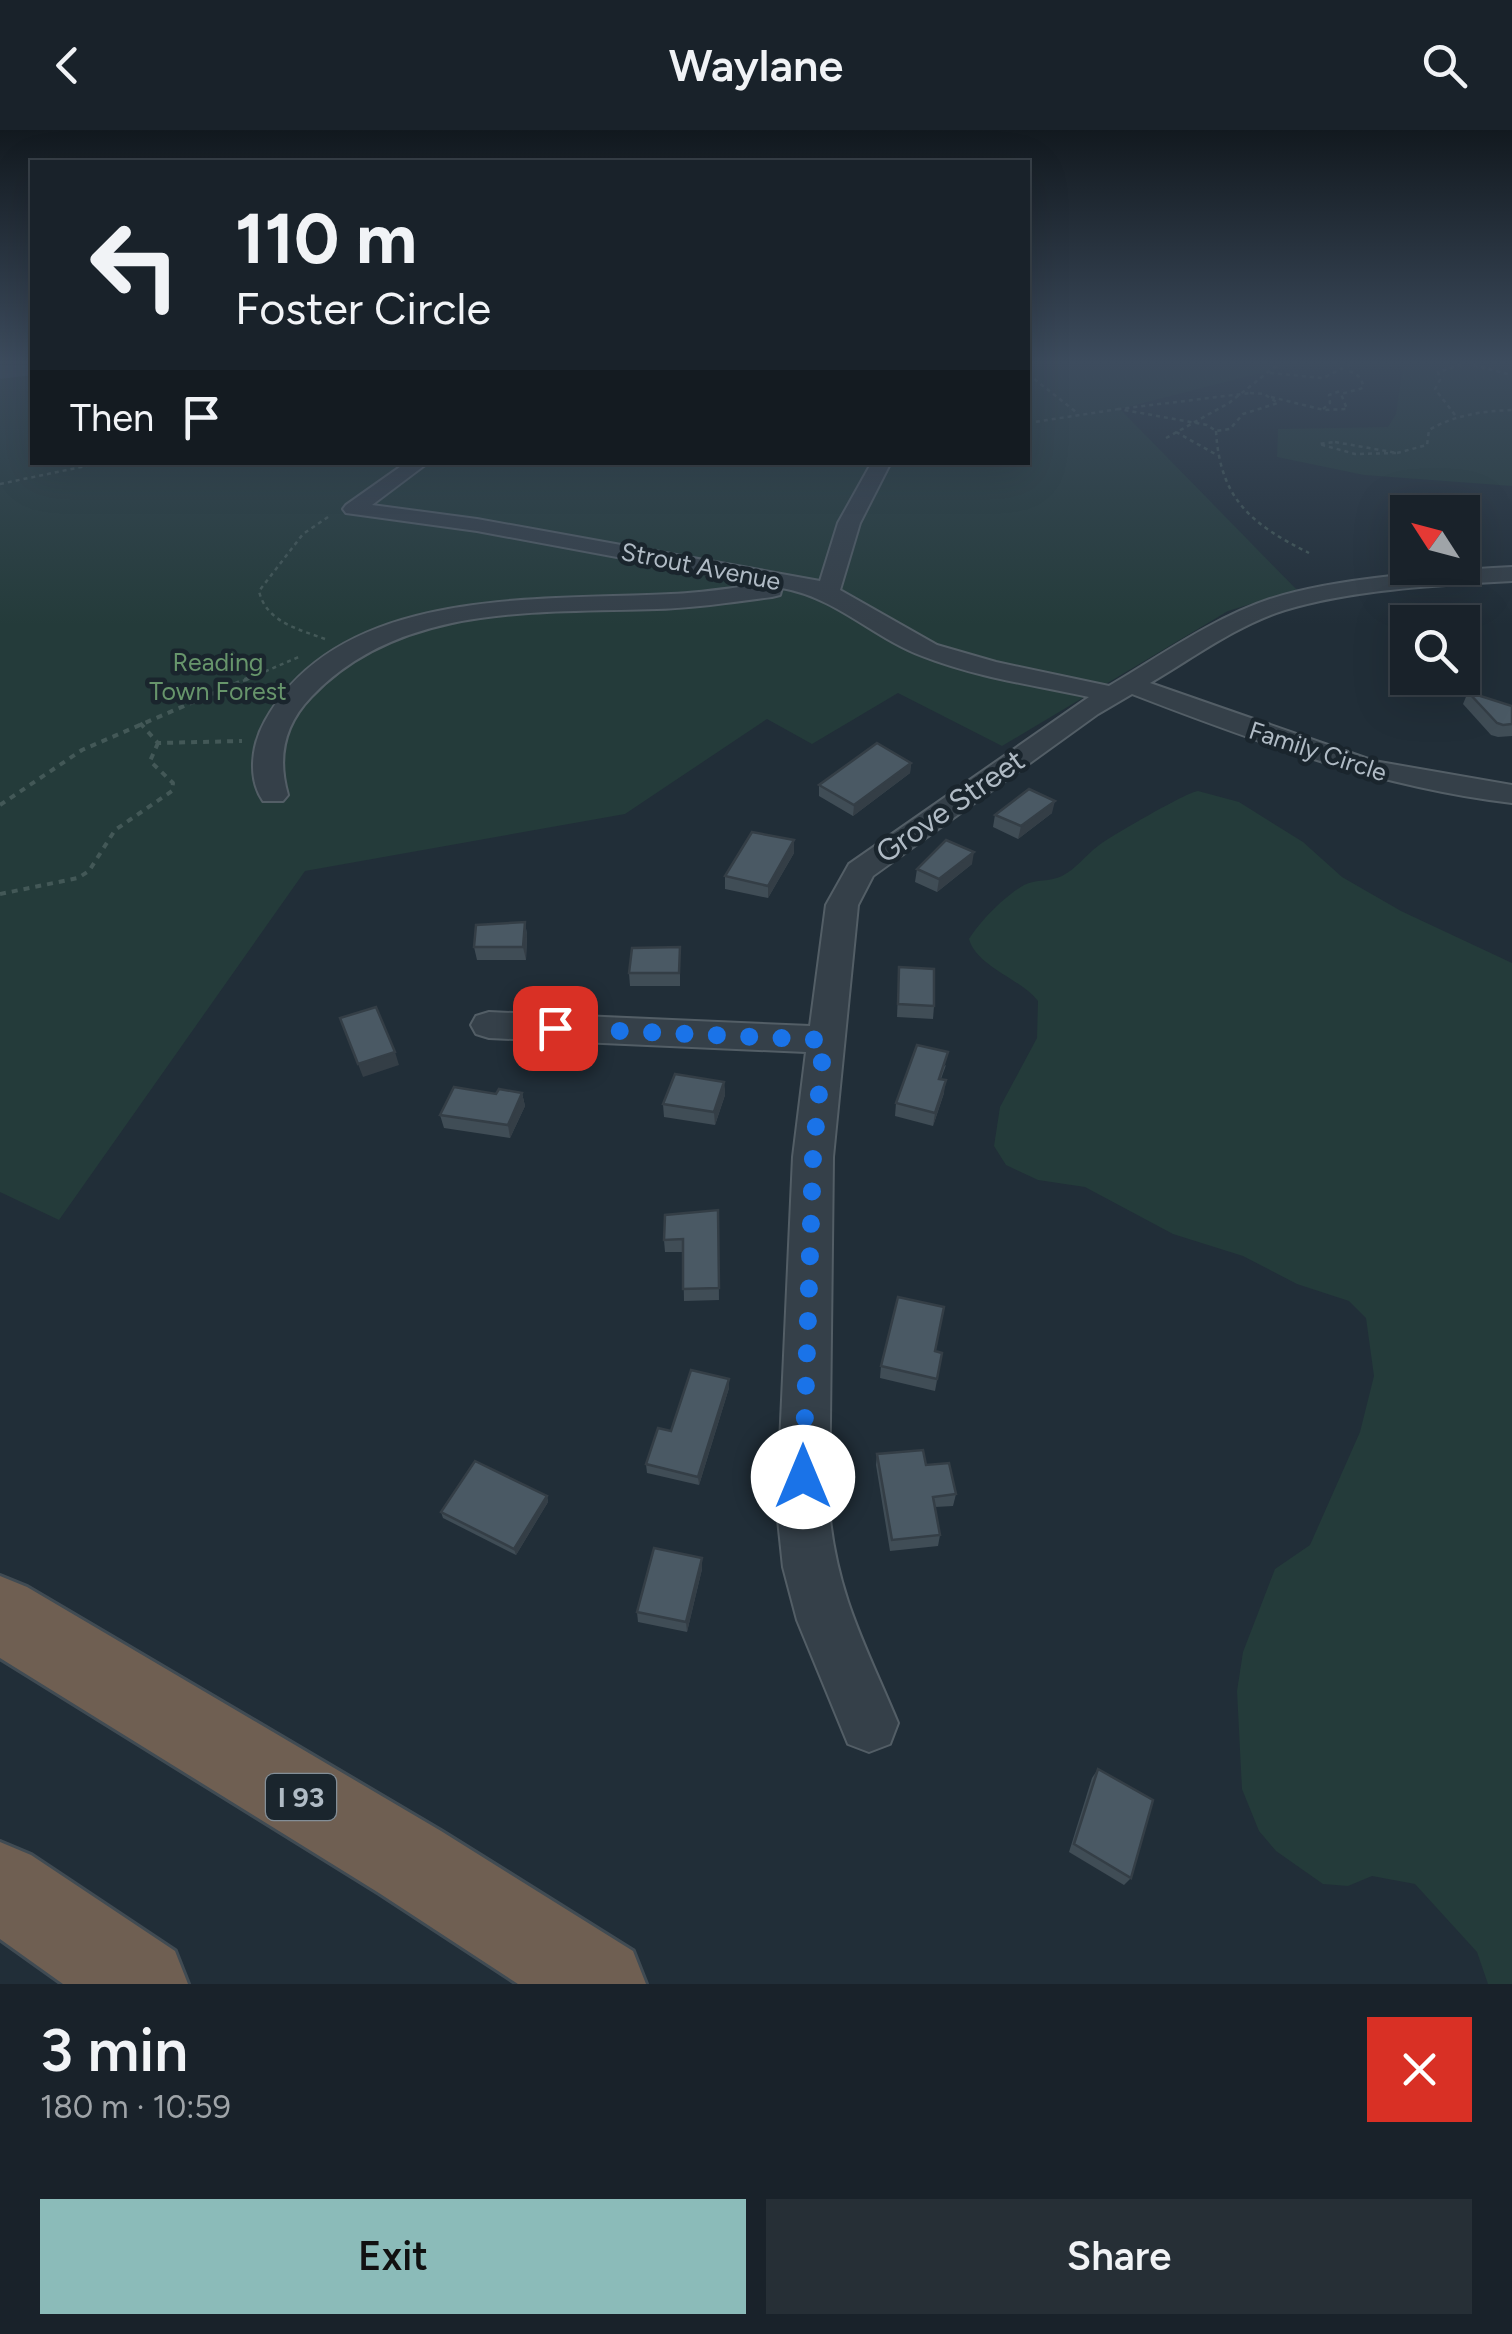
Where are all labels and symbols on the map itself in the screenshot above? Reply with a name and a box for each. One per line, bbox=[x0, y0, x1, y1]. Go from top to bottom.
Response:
north arrow bbox=[1390, 495, 1480, 585]
street label: Strout Avenue bbox=[619, 536, 783, 596]
park label: Reading Town Forest bbox=[149, 647, 287, 706]
street label: Family Circle bbox=[1245, 715, 1391, 787]
street label: Grove Street bbox=[869, 741, 1031, 871]
pin bbox=[513, 986, 598, 1071]
position arrow bbox=[751, 1425, 855, 1529]
road number: I 93 bbox=[266, 1774, 336, 1820]

